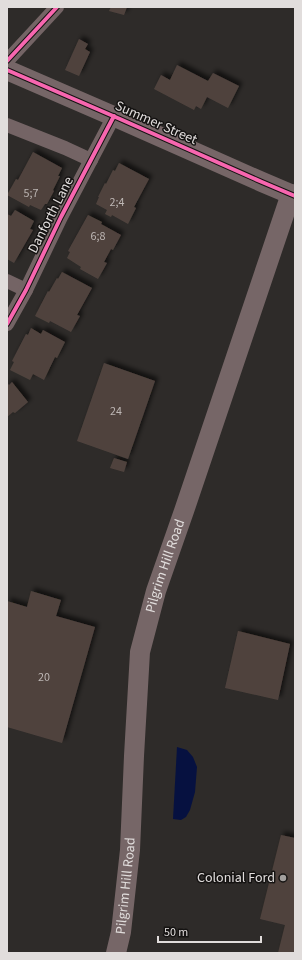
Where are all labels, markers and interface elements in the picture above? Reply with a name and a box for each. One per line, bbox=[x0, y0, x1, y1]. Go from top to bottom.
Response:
street label: Summer Street bbox=[112, 96, 200, 150]
street label: Danforth Lane bbox=[23, 173, 79, 257]
house number: 5;7 bbox=[24, 185, 38, 202]
house number: 2;4 bbox=[110, 194, 124, 211]
house number: 6;8 bbox=[91, 228, 105, 245]
house number: 24 bbox=[110, 403, 122, 420]
street label: Pilgrim Hill Road bbox=[141, 517, 190, 615]
house number: 20 bbox=[38, 669, 50, 686]
street label: Pilgrim Hill Road bbox=[111, 837, 141, 935]
place label: Colonial Ford bbox=[197, 868, 275, 888]
marker: Colonial Ford bbox=[278, 873, 288, 883]
scale bar bbox=[158, 918, 261, 944]
text: 50 m bbox=[164, 924, 188, 941]

